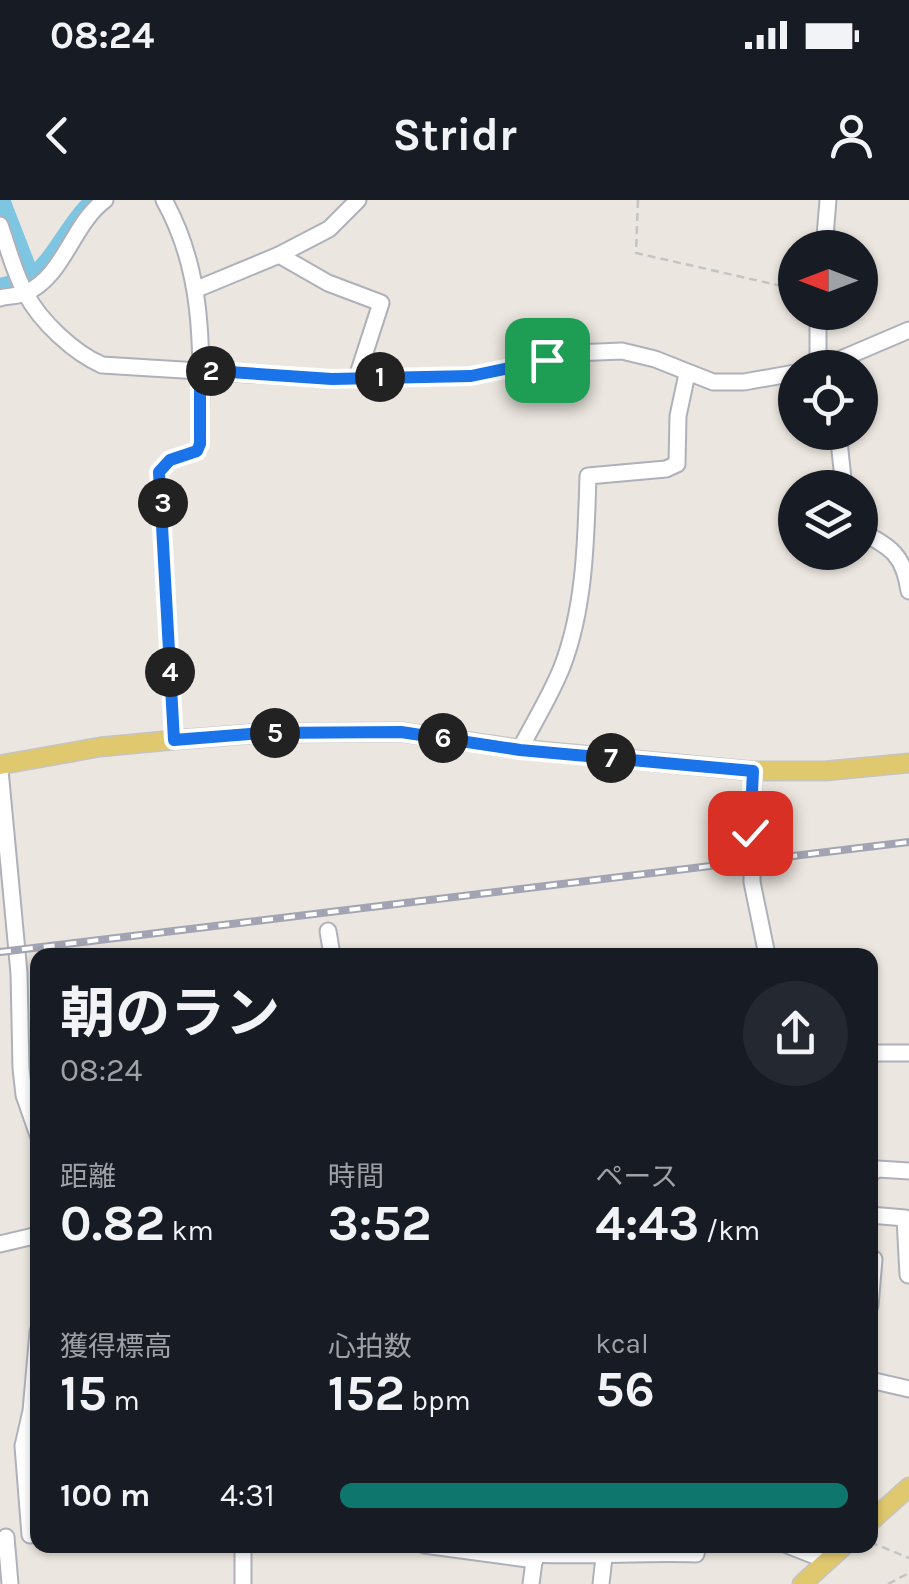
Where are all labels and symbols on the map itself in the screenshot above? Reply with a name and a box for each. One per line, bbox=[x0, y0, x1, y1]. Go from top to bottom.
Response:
north arrow bbox=[778, 230, 878, 330]
pin bbox=[505, 318, 590, 403]
pin: 2 bbox=[186, 346, 236, 396]
pin: 1 bbox=[355, 352, 405, 402]
pin: 3 bbox=[138, 478, 188, 528]
pin: 4 bbox=[145, 647, 195, 697]
pin: 5 bbox=[250, 708, 300, 758]
pin: 6 bbox=[418, 713, 468, 763]
pin: 7 bbox=[586, 733, 636, 783]
pin bbox=[708, 791, 793, 876]

